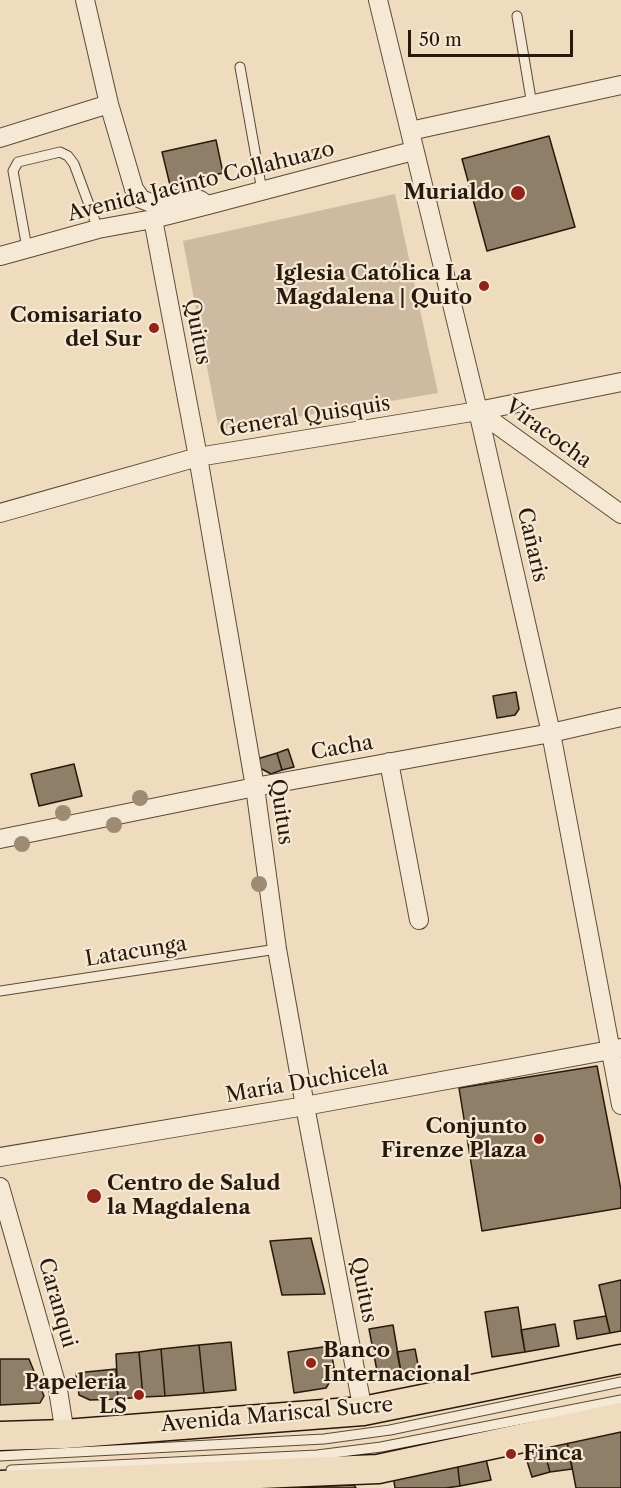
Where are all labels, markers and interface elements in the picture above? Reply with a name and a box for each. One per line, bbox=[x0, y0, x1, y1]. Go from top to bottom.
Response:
scale bar bbox=[411, 18, 576, 56]
text: 50 m bbox=[419, 29, 462, 51]
street label: Avenida Jacinto Collahuazo bbox=[65, 137, 337, 227]
place label: Murialdo bbox=[404, 180, 504, 206]
marker: Murialdo bbox=[509, 184, 527, 202]
place label: Iglesia Católica La Magdalena | Quito bbox=[275, 261, 472, 311]
marker: Iglesia Católica La Magdalena | Quito bbox=[477, 279, 491, 293]
street label: Quitus bbox=[178, 297, 216, 367]
place label: Comisariato del Sur bbox=[10, 303, 142, 353]
marker: Comisariato del Sur bbox=[147, 321, 161, 335]
street label: General Quisquis bbox=[218, 391, 392, 443]
street label: Viracocha bbox=[500, 394, 596, 474]
street label: Cañaris bbox=[511, 505, 553, 585]
street label: Cacha bbox=[309, 730, 375, 766]
street label: Quitus bbox=[264, 777, 298, 847]
street label: Latacunga bbox=[83, 932, 189, 972]
street label: María Duchicela bbox=[224, 1055, 390, 1109]
place label: Conjunto Firenze Plaza bbox=[381, 1114, 527, 1164]
marker: Conjunto Firenze Plaza bbox=[532, 1132, 546, 1146]
place label: Centro de Salud la Magdalena bbox=[107, 1171, 280, 1221]
marker: Centro de Salud la Magdalena bbox=[85, 1187, 103, 1205]
street label: Caranqui bbox=[32, 1255, 82, 1351]
street label: Quitus bbox=[344, 1255, 382, 1325]
place label: Banco Internacional bbox=[323, 1338, 470, 1388]
marker: Banco Internacional bbox=[304, 1356, 318, 1370]
place label: Papeleria LS bbox=[24, 1370, 127, 1420]
marker: Papeleria LS bbox=[132, 1388, 146, 1402]
street label: Avenida Mariscal Sucre bbox=[160, 1392, 394, 1438]
place label: Finca bbox=[523, 1441, 583, 1467]
marker: Finca bbox=[504, 1447, 518, 1461]

